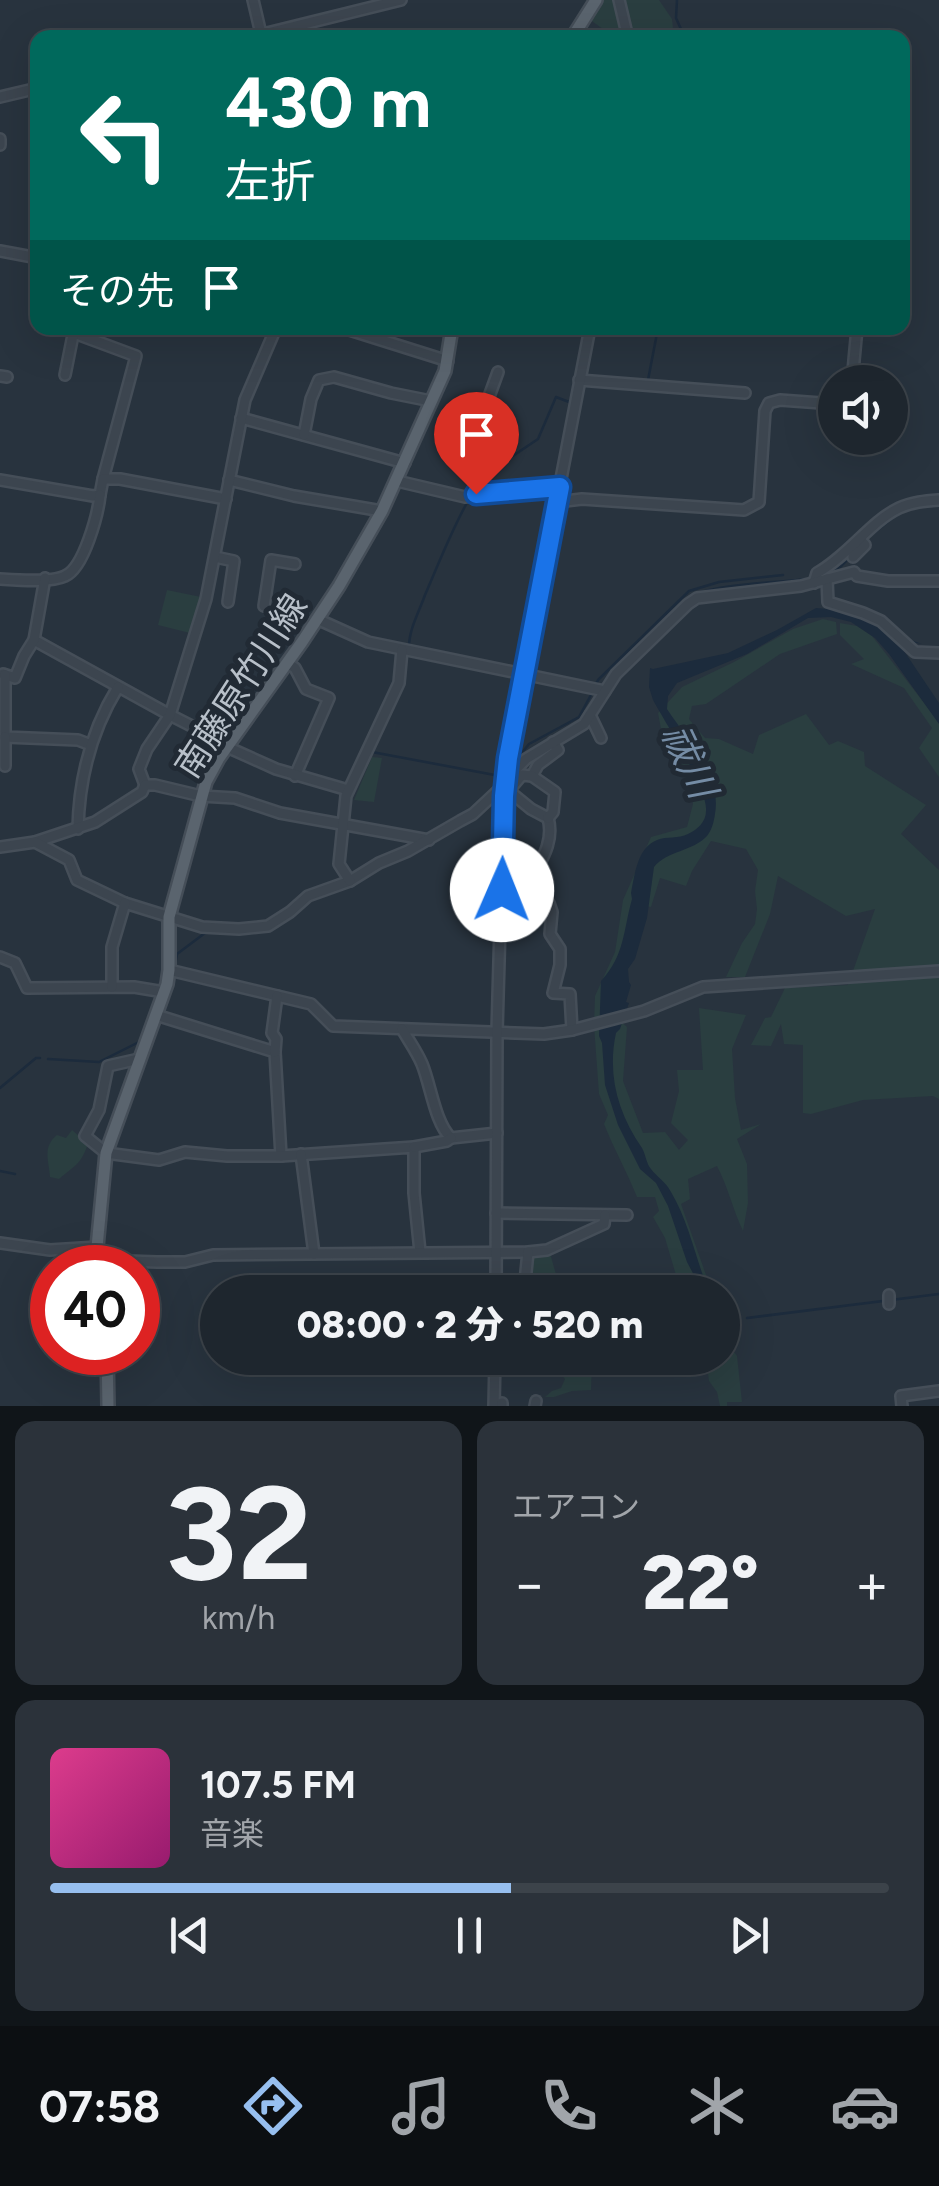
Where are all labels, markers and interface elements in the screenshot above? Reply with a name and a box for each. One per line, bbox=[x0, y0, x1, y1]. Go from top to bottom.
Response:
text: 430 m bbox=[225, 60, 431, 145]
icon: left bbox=[60, 70, 190, 200]
text: 左折 bbox=[225, 154, 315, 208]
icon: arrive bbox=[194, 260, 249, 315]
text: その先 bbox=[60, 268, 174, 314]
map controls bbox=[818, 365, 908, 455]
button: sound bbox=[818, 365, 908, 455]
pin bbox=[434, 392, 519, 495]
icon: arrive bbox=[449, 407, 504, 462]
street label: 南藤原竹川線 bbox=[166, 586, 316, 786]
water label: 祓川 bbox=[652, 717, 728, 809]
position arrow bbox=[450, 838, 554, 942]
speed limit sign: 40 bbox=[30, 1245, 160, 1375]
text: 08:00 · 2 分 · 520 m bbox=[297, 1302, 643, 1348]
text: 32 bbox=[165, 1456, 312, 1612]
text: エアコン bbox=[512, 1488, 640, 1526]
text: 22° bbox=[642, 1538, 759, 1628]
text: − bbox=[512, 1551, 546, 1617]
text: + bbox=[855, 1551, 889, 1617]
text: km/h bbox=[202, 1599, 275, 1637]
text: 107.5 FM bbox=[200, 1762, 356, 1808]
text: 音楽 bbox=[200, 1815, 264, 1853]
icon: previous bbox=[162, 1908, 217, 1963]
icon: pause bbox=[442, 1908, 497, 1963]
icon: next bbox=[722, 1908, 777, 1963]
icon: directions bbox=[238, 2071, 308, 2141]
icon: music bbox=[386, 2071, 456, 2141]
icon: phone bbox=[534, 2071, 604, 2141]
icon: climate bbox=[682, 2071, 752, 2141]
icon: car bbox=[830, 2071, 900, 2141]
text: 07:58 bbox=[39, 2079, 160, 2133]

